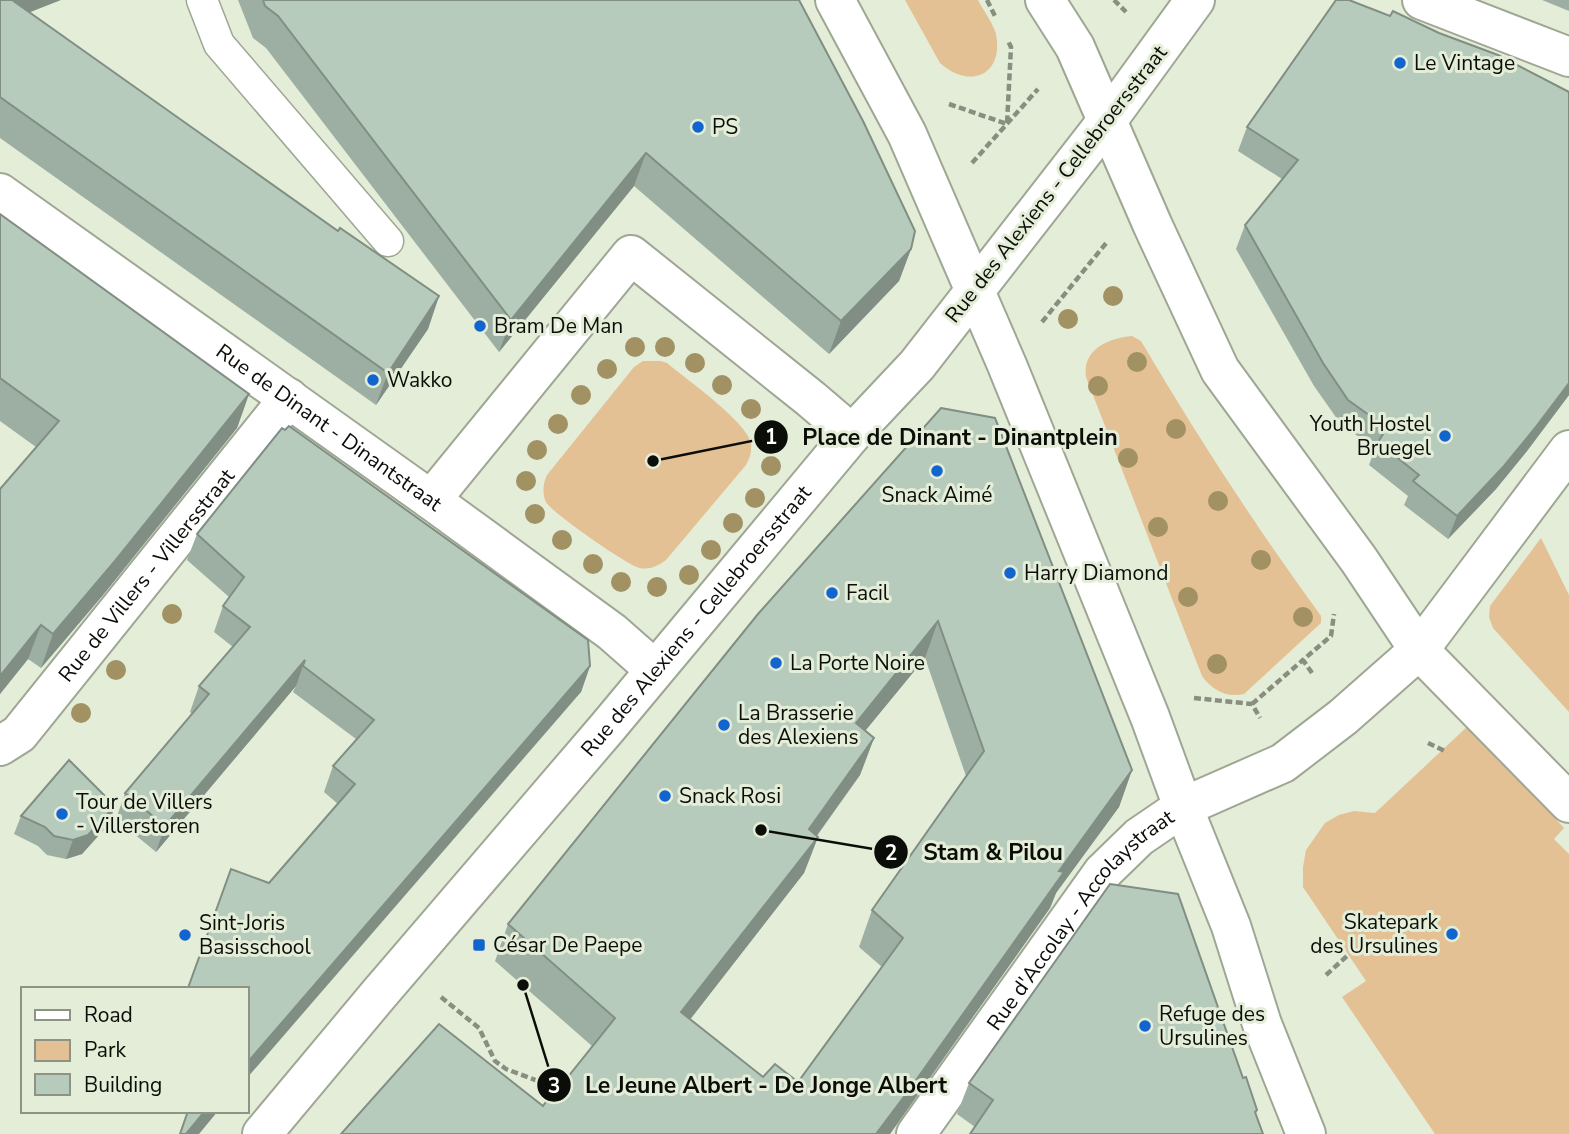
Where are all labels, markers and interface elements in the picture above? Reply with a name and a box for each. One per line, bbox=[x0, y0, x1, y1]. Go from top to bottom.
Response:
street label: Rue des Alexiens - Cellebroersstraat bbox=[939, 39, 1174, 329]
place label: Le Vintage bbox=[1414, 49, 1515, 77]
marker: Le Vintage bbox=[1392, 55, 1408, 71]
place label: PS bbox=[712, 113, 738, 141]
marker: PS bbox=[690, 119, 706, 135]
place label: Bram De Man bbox=[494, 312, 623, 340]
marker: Bram De Man bbox=[472, 318, 488, 334]
street label: Rue de Dinant - Dinantstraat bbox=[211, 337, 448, 518]
place label: Wakko bbox=[387, 366, 452, 394]
marker: Wakko bbox=[365, 372, 381, 388]
place label: Youth Hostel Bruegel bbox=[1309, 410, 1432, 462]
callout: Place de Dinant - Dinantplein bbox=[754, 415, 1132, 459]
text: Place de Dinant - Dinantplein bbox=[802, 422, 1118, 453]
text: 1 bbox=[765, 423, 777, 451]
marker: Youth Hostel Bruegel bbox=[1437, 428, 1453, 444]
street label: Rue de Villers - Villersstraat bbox=[52, 462, 241, 688]
marker: Snack Aimé bbox=[929, 463, 945, 479]
street label: Rue des Alexiens - Cellebroersstraat bbox=[575, 479, 818, 763]
place label: Snack Aimé bbox=[882, 481, 992, 509]
place label: Harry Diamond bbox=[1024, 559, 1168, 587]
marker: Harry Diamond bbox=[1002, 565, 1018, 581]
place label: Facil bbox=[846, 579, 890, 607]
marker: Facil bbox=[824, 585, 840, 601]
place label: La Porte Noire bbox=[790, 649, 925, 677]
marker: La Porte Noire bbox=[768, 655, 784, 671]
place label: La Brasserie des Alexiens bbox=[738, 699, 859, 751]
marker: La Brasserie des Alexiens bbox=[716, 717, 732, 733]
place label: Snack Rosi bbox=[679, 782, 781, 810]
place label: Tour de Villers - Villerstoren bbox=[76, 788, 213, 840]
marker: Snack Rosi bbox=[657, 788, 673, 804]
street label: Rue d'Accolay - Accolaystraat bbox=[980, 803, 1180, 1036]
marker: Tour de Villers - Villerstoren bbox=[54, 806, 70, 822]
callout: Stam & Pilou bbox=[874, 830, 1076, 874]
text: Stam & Pilou bbox=[923, 837, 1063, 868]
text: 2 bbox=[885, 839, 897, 867]
place label: Skatepark des Ursulines bbox=[1310, 908, 1438, 960]
place label: Sint-Joris Basisschool bbox=[199, 909, 312, 961]
marker: Skatepark des Ursulines bbox=[1444, 926, 1460, 942]
marker: Sint-Joris Basisschool bbox=[177, 927, 193, 943]
place label: César De Paepe bbox=[493, 931, 642, 959]
marker: César De Paepe bbox=[471, 937, 487, 953]
legend bbox=[21, 987, 248, 1113]
place label: Refuge des Ursulines bbox=[1159, 1000, 1265, 1052]
text: Road bbox=[84, 1001, 133, 1029]
marker: Refuge des Ursulines bbox=[1137, 1018, 1153, 1034]
text: Park bbox=[84, 1036, 126, 1064]
callout: Le Jeune Albert - De Jonge Albert bbox=[536, 1063, 961, 1107]
text: Le Jeune Albert - De Jonge Albert bbox=[585, 1070, 947, 1101]
text: Building bbox=[84, 1071, 162, 1099]
text: 3 bbox=[548, 1072, 560, 1100]

